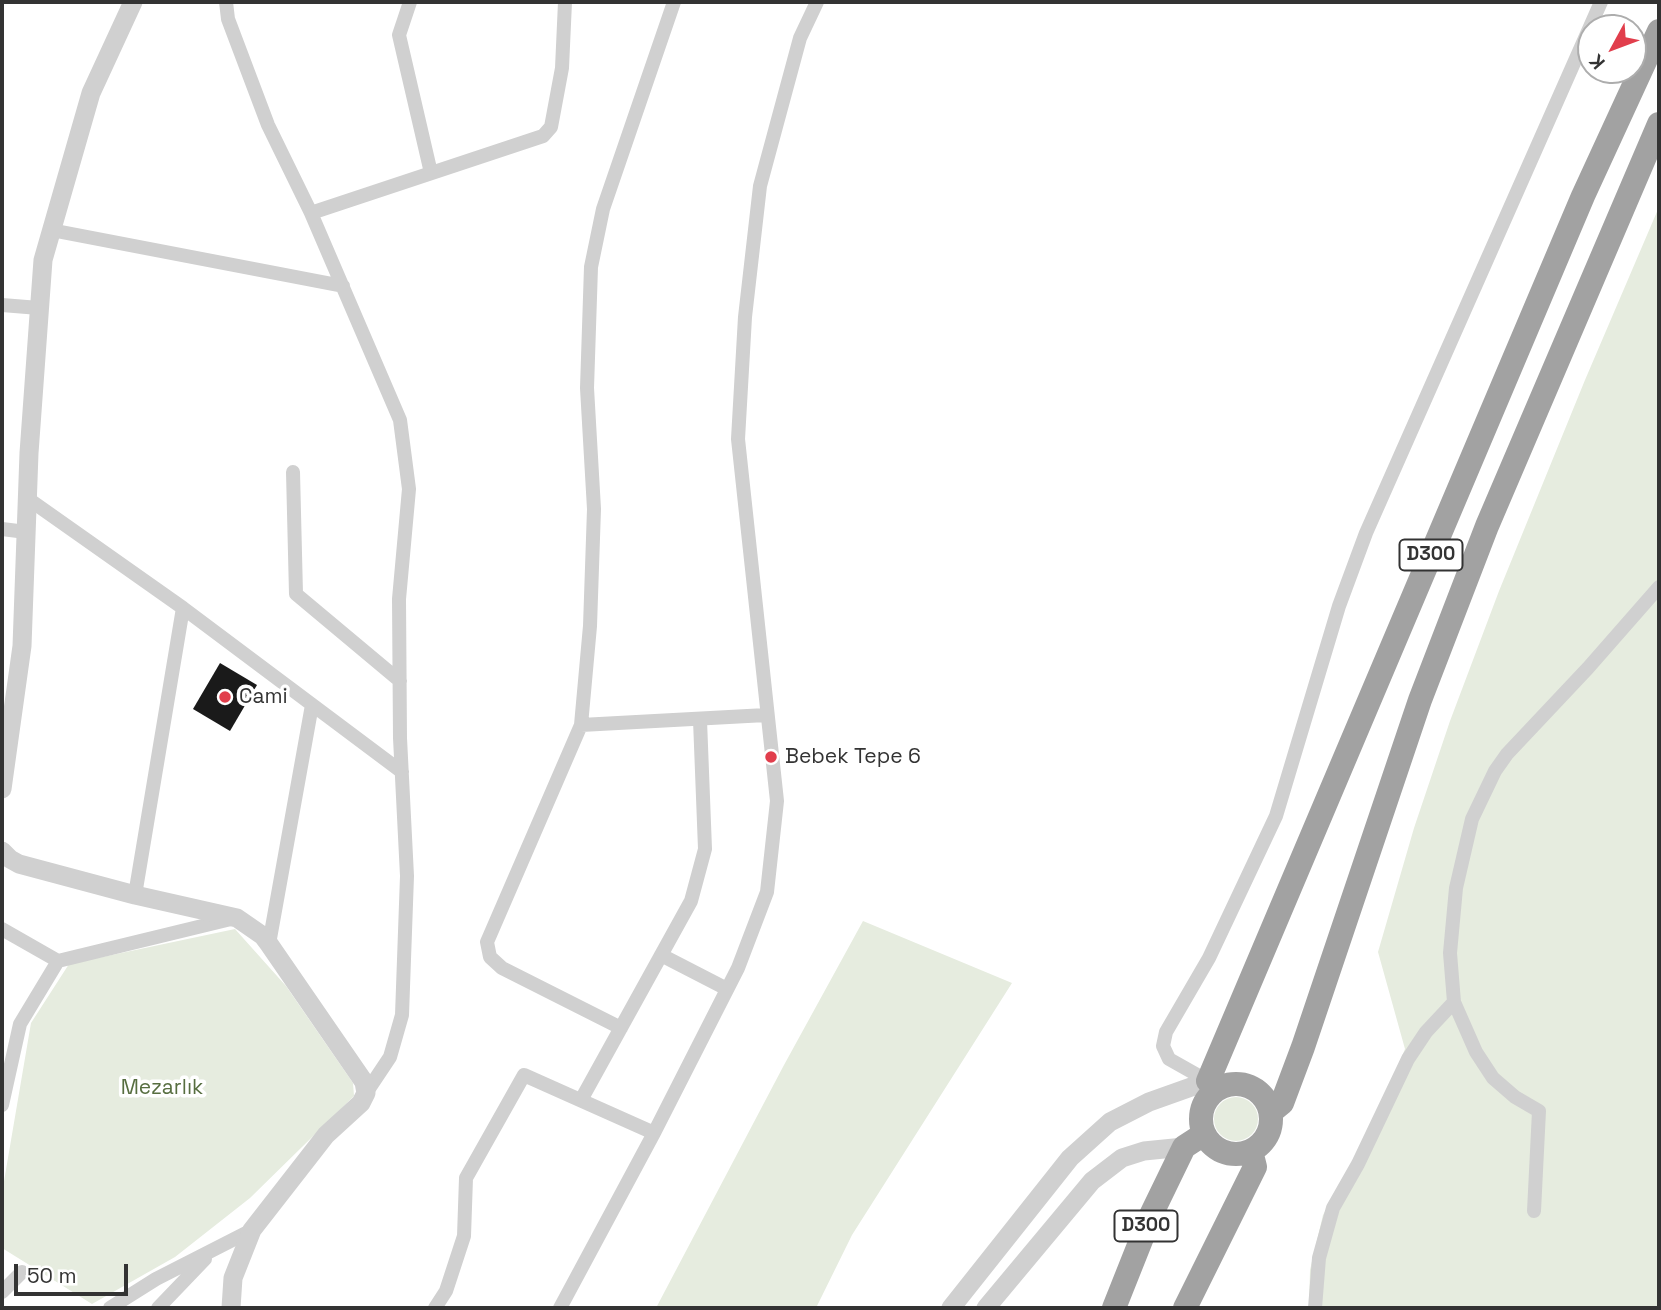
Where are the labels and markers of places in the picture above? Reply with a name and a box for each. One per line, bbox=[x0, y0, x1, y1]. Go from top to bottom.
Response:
place label: Cami bbox=[239, 684, 288, 710]
marker: Cami bbox=[217, 689, 233, 705]
place label: Bebek Tepe 6 bbox=[785, 744, 921, 770]
marker: Bebek Tepe 6 bbox=[763, 749, 779, 765]

